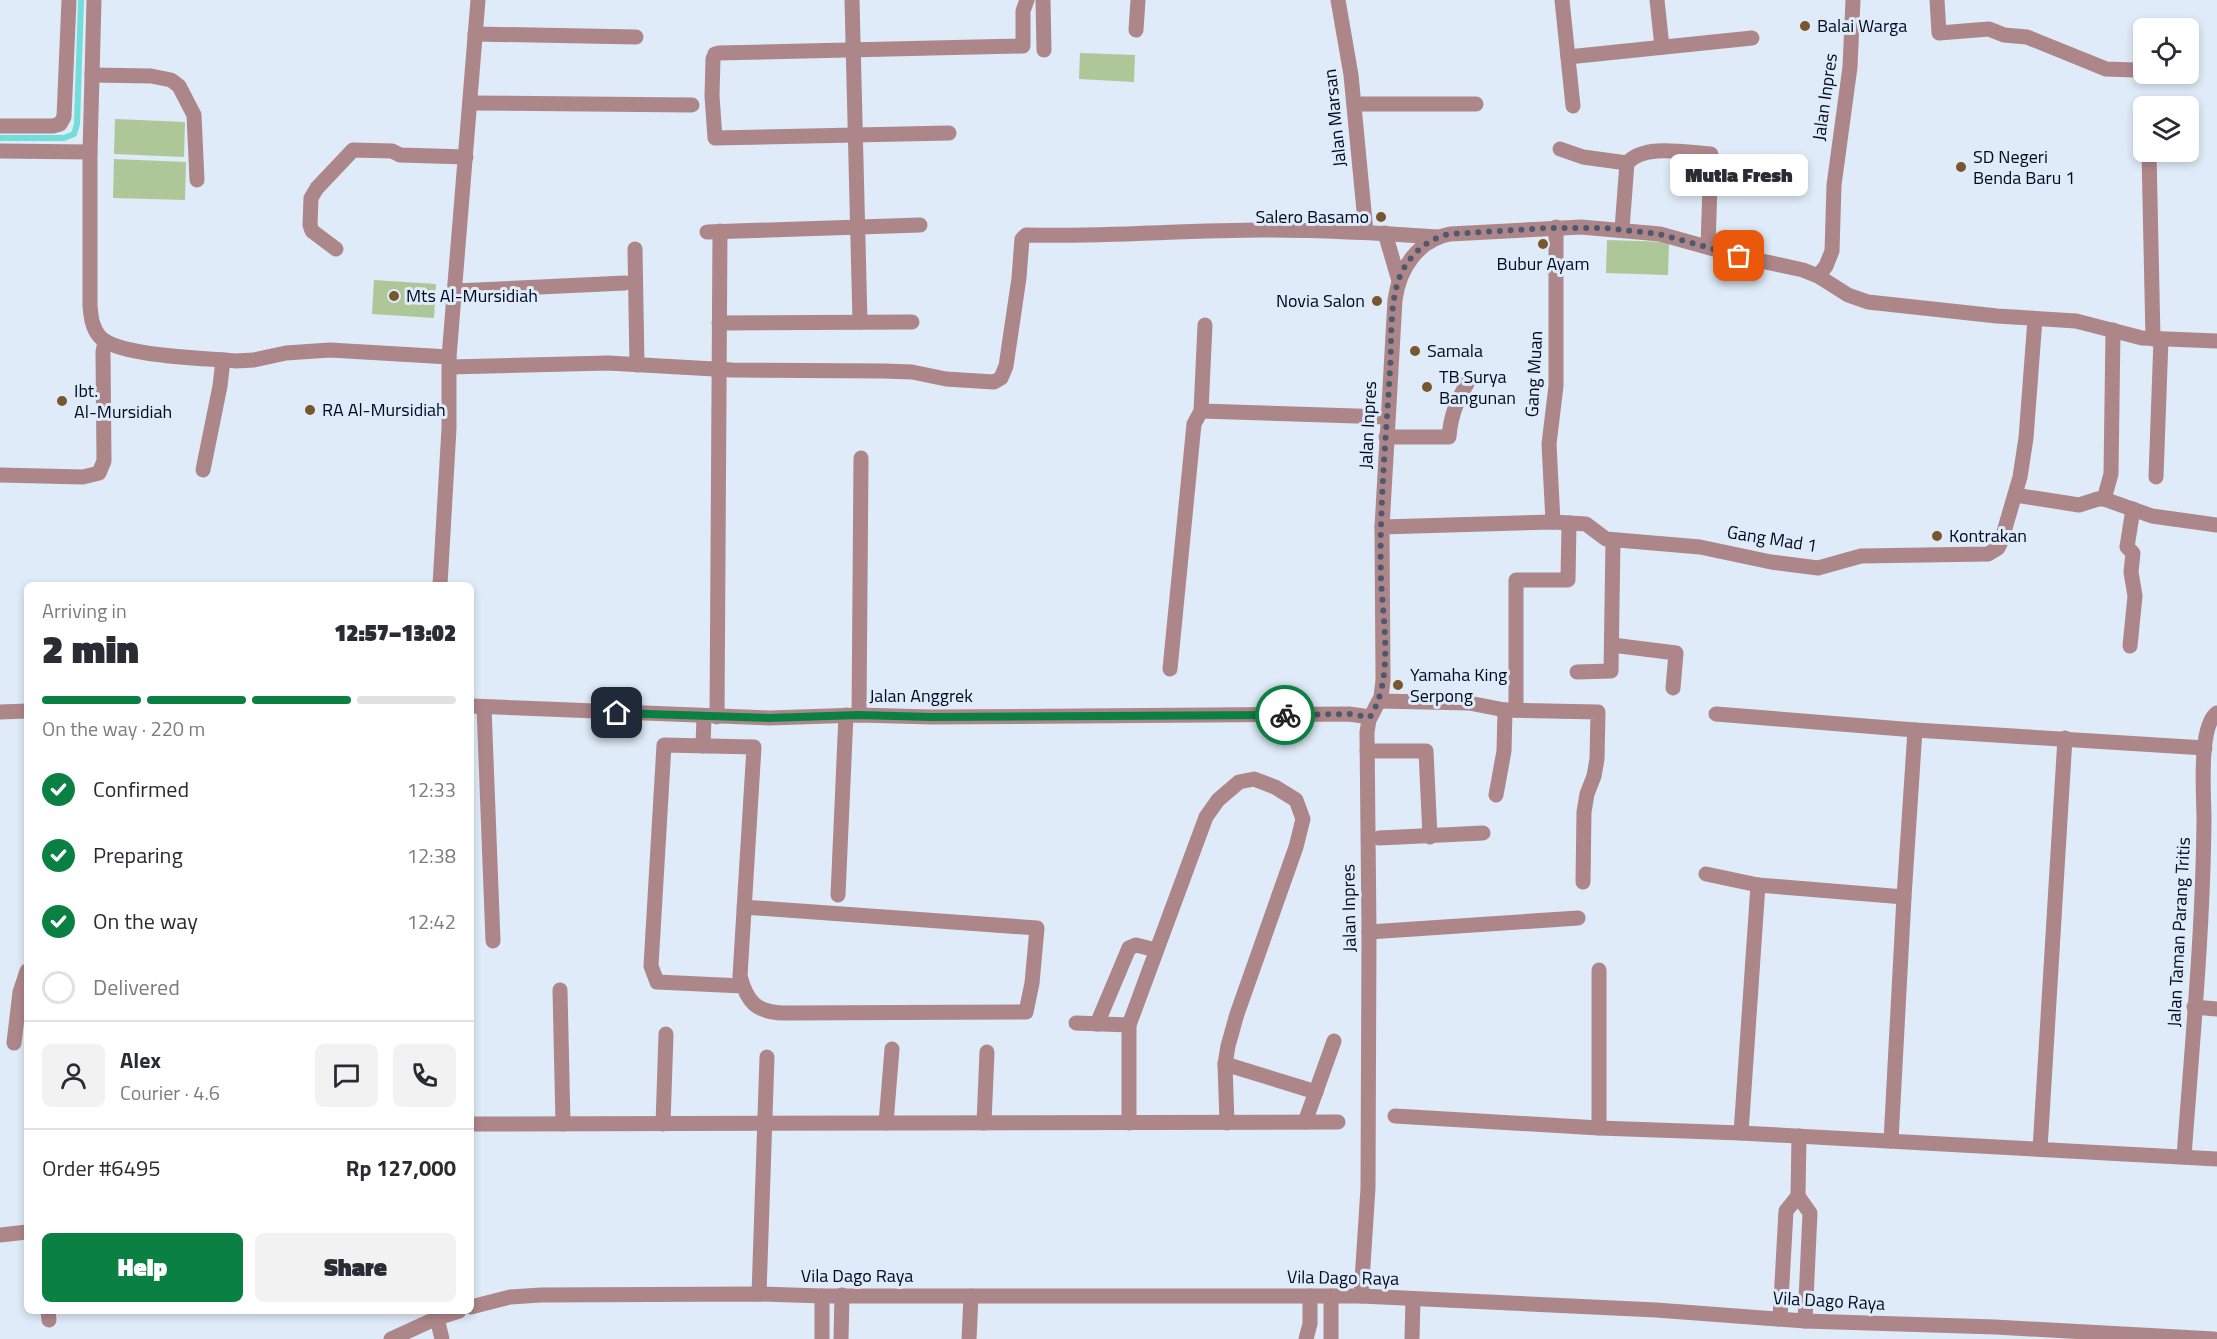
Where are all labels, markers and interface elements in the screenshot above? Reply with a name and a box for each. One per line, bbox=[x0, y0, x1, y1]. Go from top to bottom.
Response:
place label: Balai Warga bbox=[1817, 12, 1907, 39]
map controls bbox=[2133, 18, 2199, 162]
button: locate bbox=[2133, 18, 2199, 84]
marker: Balai Warga bbox=[1798, 19, 1812, 33]
street label: Jalan Inpres bbox=[1805, 51, 1844, 142]
street label: Jalan Marsan bbox=[1316, 68, 1353, 168]
button: layers bbox=[2133, 96, 2199, 162]
place label: SD Negeri Benda Baru 1 bbox=[1973, 143, 2075, 191]
callout: Mutia Fresh bbox=[1670, 154, 1808, 196]
text: Mutia Fresh bbox=[1685, 159, 1793, 190]
marker: SD Negeri Benda Baru 1 bbox=[1954, 160, 1968, 174]
place label: Salero Basamo bbox=[1255, 203, 1369, 230]
marker: Salero Basamo bbox=[1374, 210, 1388, 224]
pin bbox=[1713, 230, 1764, 281]
marker: Bubur Ayam bbox=[1536, 237, 1550, 251]
icon: bag bbox=[1722, 239, 1755, 272]
place label: Bubur Ayam bbox=[1497, 250, 1589, 277]
place label: Mts Al-Mursidiah bbox=[406, 282, 538, 309]
place label: Novia Salon bbox=[1276, 287, 1365, 314]
marker: Mts Al-Mursidiah bbox=[387, 289, 401, 303]
marker: Novia Salon bbox=[1370, 294, 1384, 308]
street label: Gang Muan bbox=[1518, 330, 1549, 418]
place label: Samala bbox=[1427, 337, 1483, 364]
marker: Samala bbox=[1408, 344, 1422, 358]
place label: TB Surya Bangunan bbox=[1439, 363, 1516, 411]
place label: Ibt. Al-Mursidiah bbox=[74, 377, 172, 425]
street label: Jalan Inpres bbox=[1352, 380, 1383, 470]
marker: TB Surya Bangunan bbox=[1420, 380, 1434, 394]
marker: Ibt. Al-Mursidiah bbox=[55, 394, 69, 408]
place label: RA Al-Mursidiah bbox=[322, 396, 446, 423]
marker: RA Al-Mursidiah bbox=[303, 403, 317, 417]
street label: Gang Mad 1 bbox=[1725, 518, 1819, 559]
place label: Kontrakan bbox=[1949, 522, 2027, 549]
marker: Kontrakan bbox=[1930, 529, 1944, 543]
text: Arriving in bbox=[42, 595, 127, 626]
text: 12:57–13:02 bbox=[334, 616, 456, 650]
text: 2 min bbox=[42, 619, 139, 678]
place label: Yamaha King Serpong bbox=[1410, 661, 1507, 709]
marker: Yamaha King Serpong bbox=[1391, 678, 1405, 692]
street label: Jalan Anggrek bbox=[869, 682, 973, 709]
courier bbox=[1255, 685, 1315, 745]
pin bbox=[591, 687, 642, 738]
icon: home bbox=[600, 696, 633, 729]
icon: bike bbox=[1269, 699, 1302, 732]
text: On the way · 220 m bbox=[42, 713, 205, 744]
text: Confirmed bbox=[93, 772, 189, 806]
icon: check bbox=[42, 773, 75, 806]
text: 12:33 bbox=[407, 774, 456, 805]
street label: Jalan Taman Parang Tritis bbox=[2160, 836, 2197, 1028]
text: Preparing bbox=[93, 838, 183, 872]
icon: check bbox=[42, 839, 75, 872]
text: 12:38 bbox=[407, 840, 456, 871]
street label: Jalan Inpres bbox=[1334, 864, 1363, 952]
text: On the way bbox=[93, 904, 198, 938]
icon: check bbox=[42, 905, 75, 938]
text: 12:42 bbox=[407, 906, 456, 937]
text: Delivered bbox=[93, 970, 180, 1004]
text: Alex bbox=[120, 1043, 161, 1077]
button: person bbox=[42, 1044, 105, 1107]
button: chat bbox=[315, 1044, 378, 1107]
button: phone bbox=[393, 1044, 456, 1107]
text: Courier · 4.6 bbox=[120, 1077, 220, 1108]
text: Order #6495 bbox=[42, 1151, 161, 1185]
text: Rp 127,000 bbox=[346, 1151, 456, 1185]
button: Help bbox=[42, 1233, 243, 1302]
button: Share bbox=[255, 1233, 456, 1302]
street label: Vila Dago Raya bbox=[801, 1262, 913, 1289]
street label: Vila Dago Raya bbox=[1287, 1263, 1399, 1292]
street label: Vila Dago Raya bbox=[1772, 1284, 1886, 1317]

